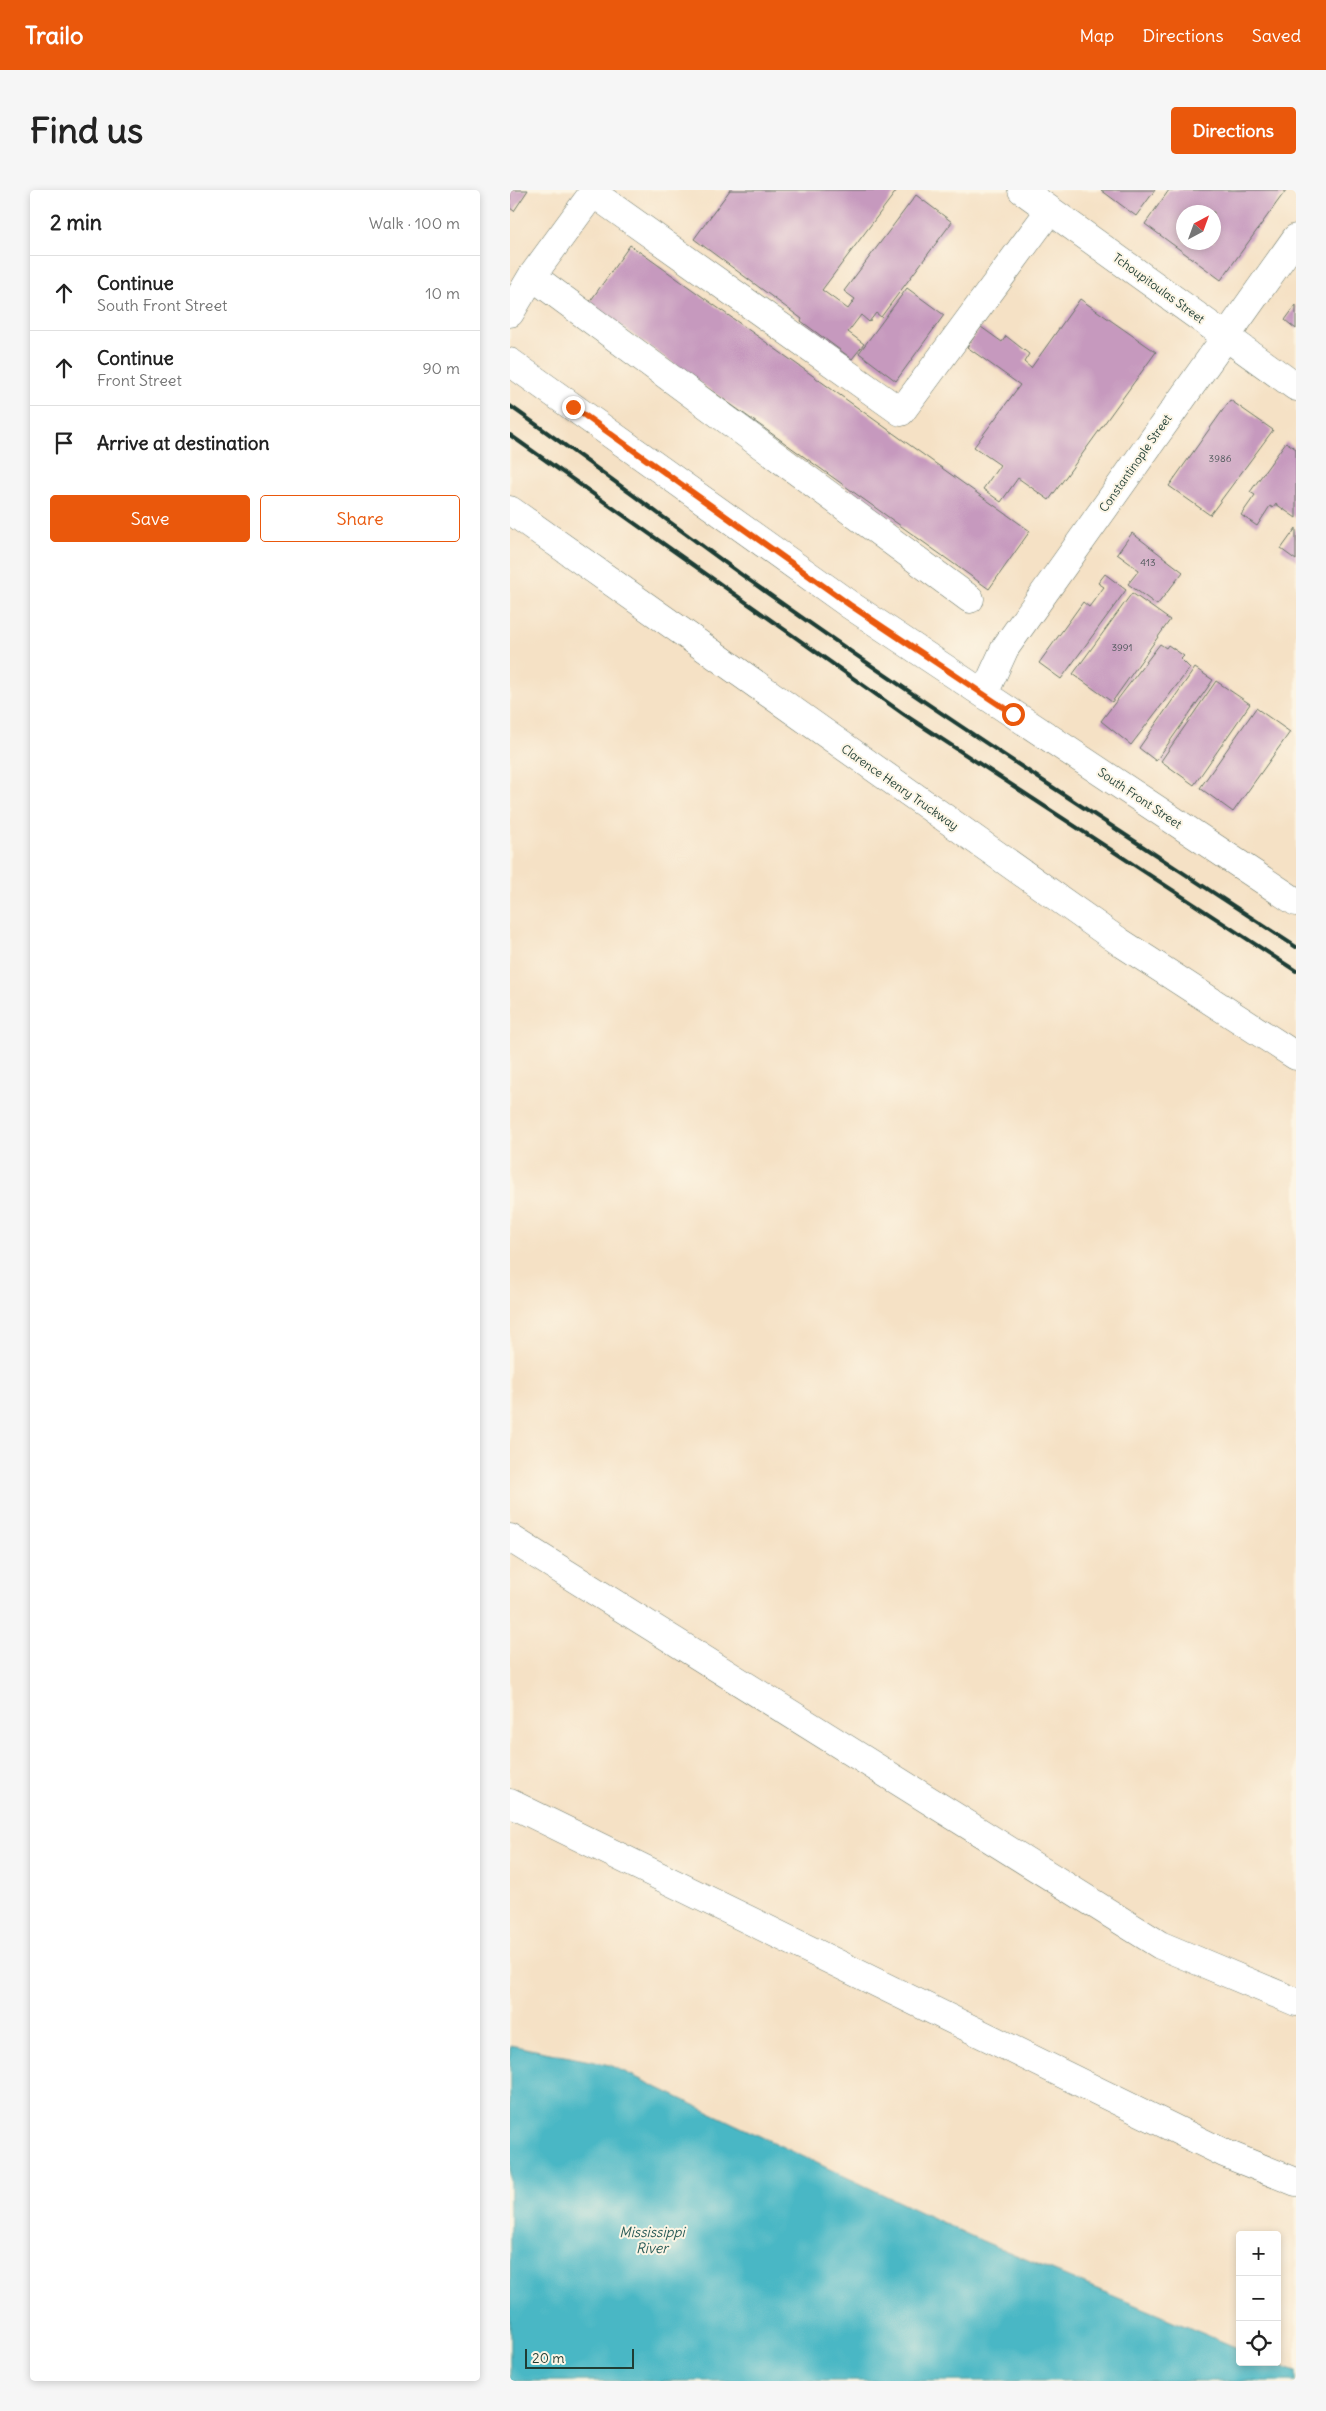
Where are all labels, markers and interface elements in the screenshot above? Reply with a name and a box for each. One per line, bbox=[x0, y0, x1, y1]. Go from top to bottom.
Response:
text: Trailo bbox=[25, 20, 83, 50]
text: Map bbox=[1079, 24, 1114, 47]
text: Directions bbox=[1142, 24, 1224, 47]
text: Saved bbox=[1252, 24, 1301, 47]
button: Directions bbox=[1171, 107, 1296, 154]
text: Find us bbox=[30, 108, 143, 152]
north arrow bbox=[1176, 205, 1221, 250]
text: 2 min bbox=[50, 209, 102, 236]
text: Walk · 100 m bbox=[369, 213, 460, 233]
street label: Tchoupitoulas Street bbox=[1110, 250, 1208, 326]
text: Continue bbox=[97, 271, 174, 295]
icon: ahead bbox=[50, 279, 78, 307]
text: 10 m bbox=[425, 283, 460, 303]
text: South Front Street bbox=[97, 295, 227, 315]
text: Continue bbox=[97, 346, 174, 370]
icon: ahead bbox=[50, 354, 78, 382]
text: 90 m bbox=[422, 358, 460, 378]
text: Front Street bbox=[97, 370, 182, 390]
route end bbox=[562, 396, 585, 419]
street label: Constantinople Street bbox=[1096, 411, 1174, 515]
icon: arrive bbox=[50, 429, 78, 457]
text: Arrive at destination bbox=[97, 431, 270, 455]
house number: 3986 bbox=[1209, 452, 1232, 465]
button: Save bbox=[50, 495, 250, 542]
button: Share bbox=[260, 495, 460, 542]
house number: 413 bbox=[1140, 556, 1156, 569]
house number: 3991 bbox=[1111, 641, 1133, 654]
route start bbox=[1002, 703, 1025, 726]
street label: Clarence Henry Truckway bbox=[838, 741, 962, 833]
street label: South Front Street bbox=[1095, 764, 1185, 832]
water label: Mississippi River bbox=[619, 2223, 686, 2257]
map controls bbox=[1236, 2231, 1281, 2366]
button: + bbox=[1236, 2231, 1281, 2276]
button: − bbox=[1236, 2276, 1281, 2321]
button: locate bbox=[1236, 2321, 1281, 2366]
scale bar bbox=[525, 2346, 634, 2369]
text: 20 m bbox=[532, 2349, 565, 2367]

